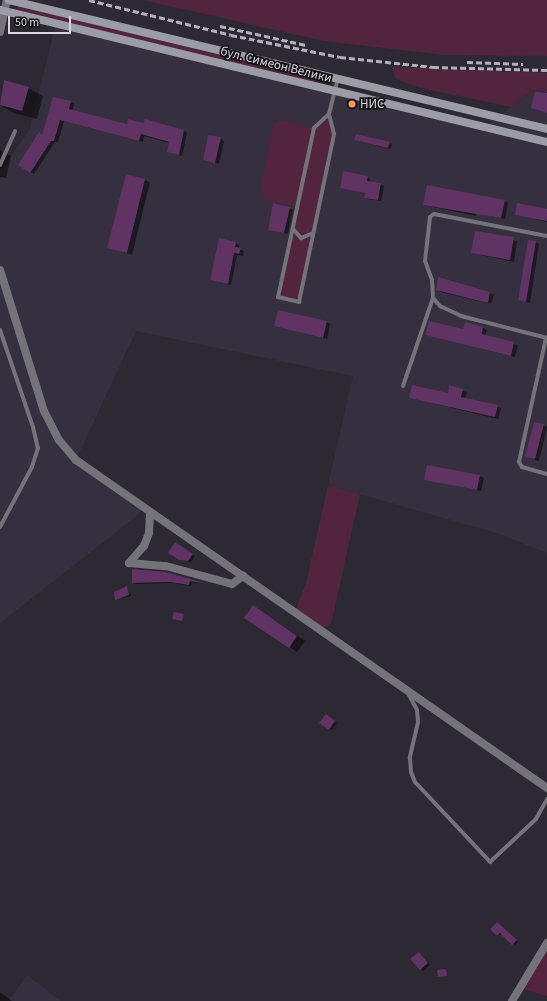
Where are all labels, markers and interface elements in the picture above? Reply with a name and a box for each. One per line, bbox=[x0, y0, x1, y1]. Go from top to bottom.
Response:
scale bar bbox=[10, 8, 73, 34]
text: 50 m bbox=[15, 14, 39, 31]
street label: бул. Симеон Велики bbox=[219, 44, 333, 86]
place label: НИС bbox=[360, 96, 384, 112]
marker: НИС bbox=[347, 99, 357, 109]

